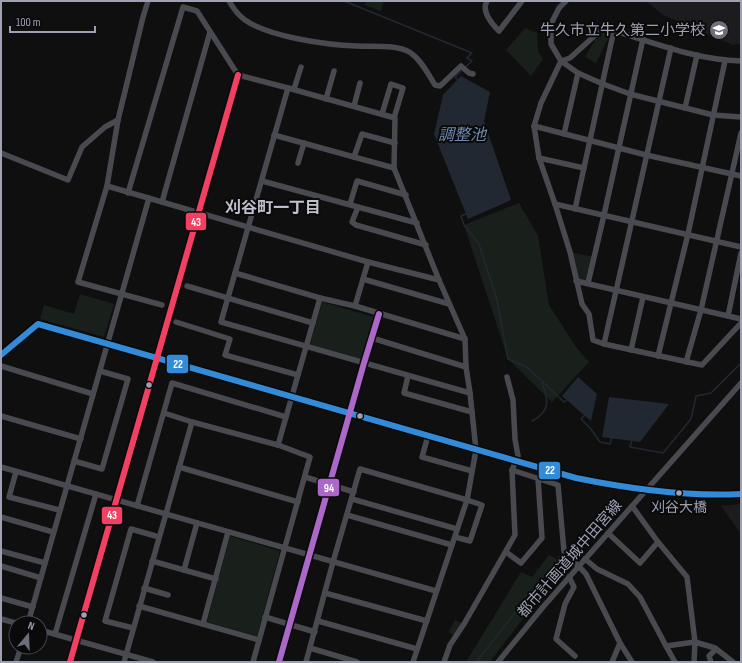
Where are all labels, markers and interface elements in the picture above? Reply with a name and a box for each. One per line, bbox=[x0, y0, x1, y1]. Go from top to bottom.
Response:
scale bar bbox=[10, 8, 95, 34]
text: 100 m bbox=[16, 15, 41, 30]
school or university icon: 牛久市立牛久第二小学校 bbox=[708, 19, 730, 41]
place label: 牛久市立牛久第二小学校 bbox=[540, 21, 705, 40]
water label: 調整池 bbox=[438, 126, 488, 145]
district label: 刈谷町一丁目 bbox=[225, 199, 321, 218]
line badge: 43 bbox=[185, 212, 207, 231]
text: 43 bbox=[191, 216, 201, 229]
line badge: 22 bbox=[166, 354, 189, 374]
text: 22 bbox=[173, 358, 183, 371]
unlabelled marker bbox=[144, 380, 154, 390]
unlabelled marker bbox=[355, 411, 365, 421]
line badge: 22 bbox=[538, 461, 561, 480]
text: 22 bbox=[545, 464, 555, 477]
line badge: 94 bbox=[317, 478, 340, 497]
text: 94 bbox=[324, 482, 334, 495]
marker: 刈谷大橋 bbox=[674, 488, 684, 498]
street label: 都市計画道城中田宮線 bbox=[514, 496, 626, 622]
place label: 刈谷大橋 bbox=[651, 499, 707, 516]
line badge: 43 bbox=[101, 506, 123, 525]
text: 43 bbox=[107, 509, 117, 522]
unlabelled marker bbox=[79, 610, 89, 620]
north arrow bbox=[8, 615, 48, 655]
text: N bbox=[26, 619, 36, 633]

